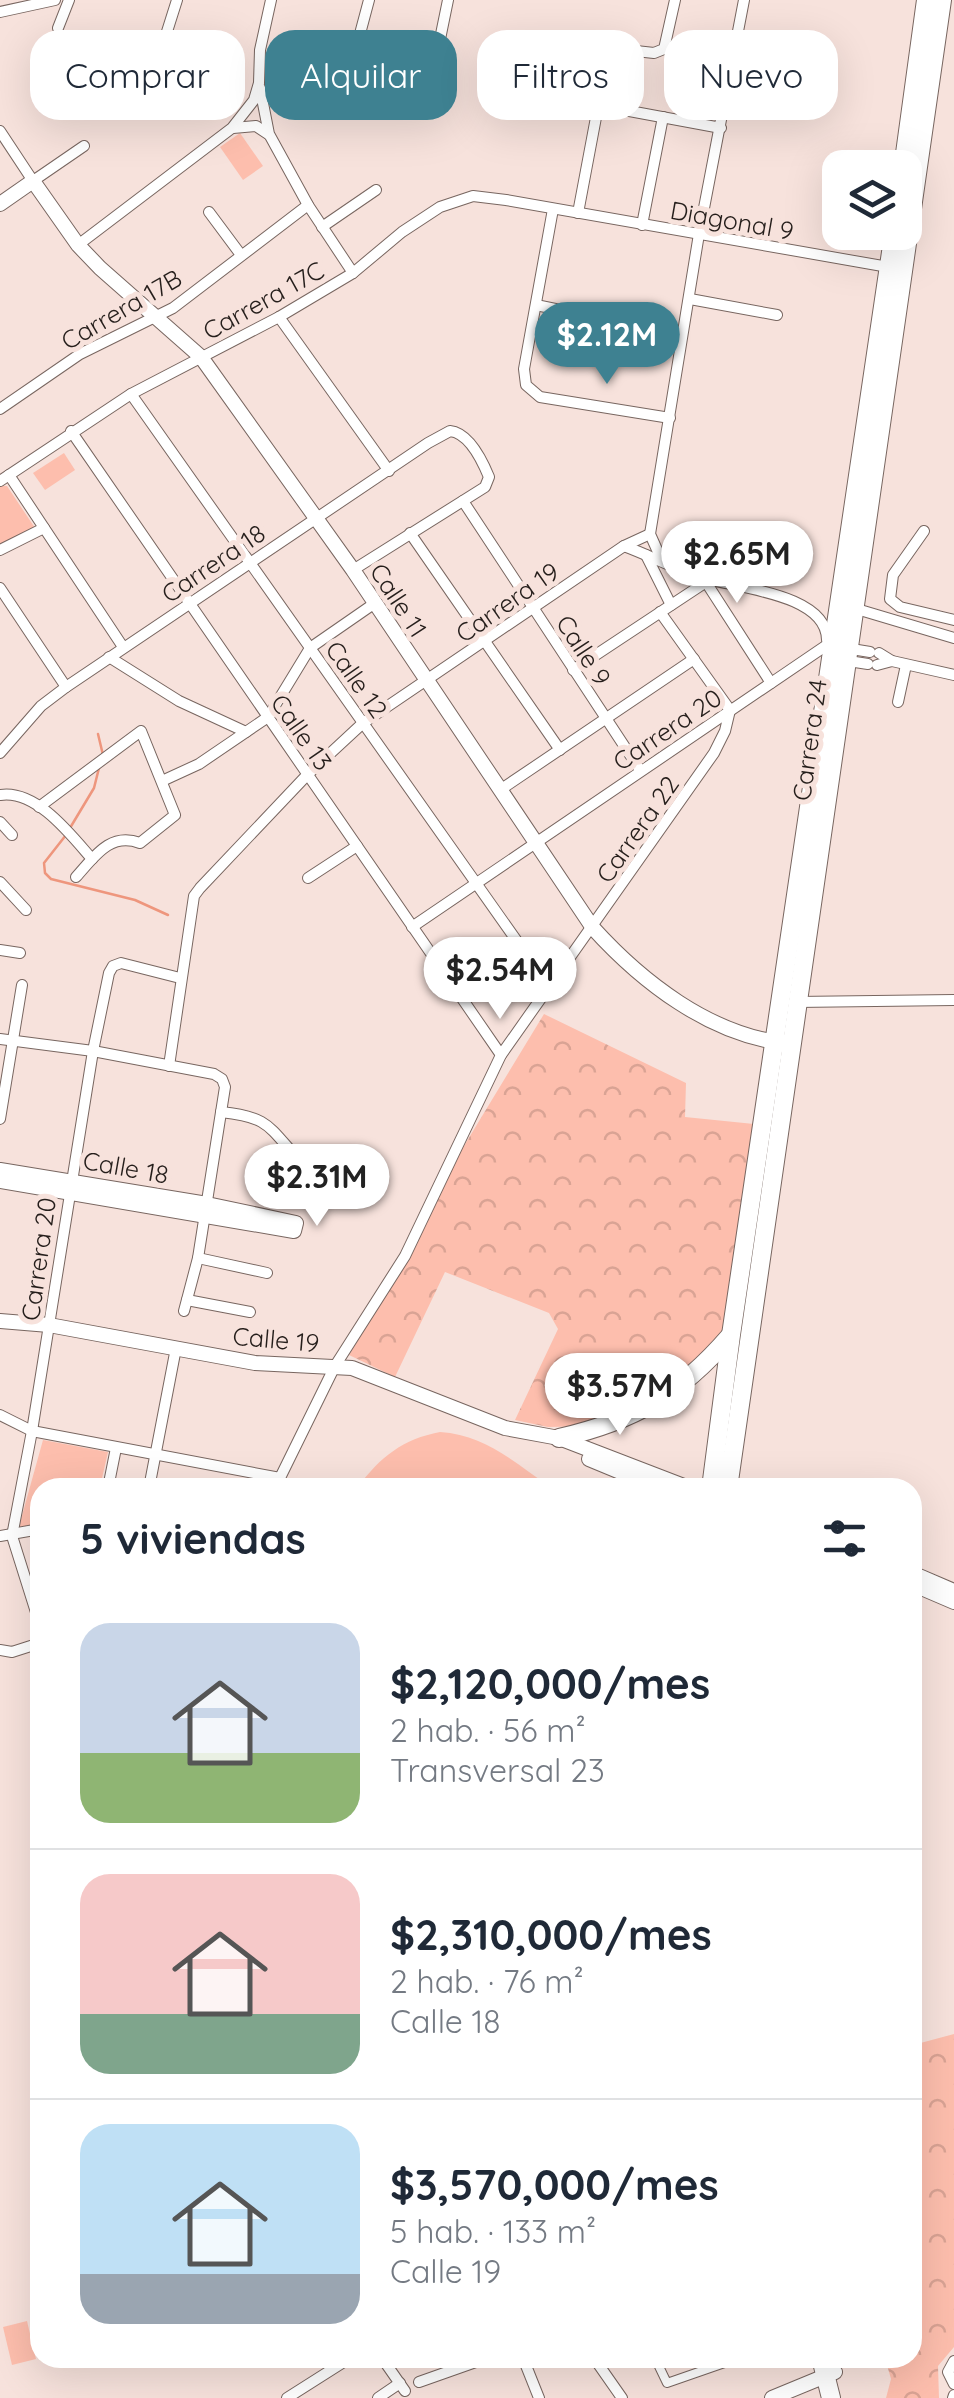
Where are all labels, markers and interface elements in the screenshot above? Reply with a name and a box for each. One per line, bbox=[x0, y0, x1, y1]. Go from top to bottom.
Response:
chip: Comprar bbox=[30, 30, 245, 120]
chip: Alquilar bbox=[265, 30, 457, 120]
chip: Filtros bbox=[477, 30, 644, 120]
chip: Nuevo bbox=[664, 30, 838, 120]
map controls bbox=[822, 150, 922, 250]
button: layers bbox=[822, 150, 922, 250]
street label: Diagonal 9 bbox=[668, 194, 796, 246]
street label: Carrera 17C bbox=[197, 254, 329, 346]
street label: Carrera 17B bbox=[55, 262, 187, 356]
pin: $2.12M bbox=[526, 302, 688, 387]
text: $2.12M bbox=[557, 314, 657, 354]
street label: Carrera 18 bbox=[155, 517, 271, 609]
pin: $2.65M bbox=[656, 521, 818, 606]
text: $2.65M bbox=[683, 533, 791, 573]
street label: Carrera 19 bbox=[449, 555, 565, 649]
street label: Calle 11 bbox=[364, 557, 434, 643]
street label: Calle 9 bbox=[550, 609, 618, 691]
street label: Calle 12 bbox=[319, 635, 395, 723]
street label: Carrera 24 bbox=[785, 677, 833, 803]
street label: Carrera 20 bbox=[607, 681, 727, 777]
street label: Calle 13 bbox=[265, 688, 339, 776]
street label: Carrera 22 bbox=[589, 770, 685, 888]
pin: $2.54M bbox=[419, 937, 581, 1022]
text: $2.54M bbox=[446, 949, 554, 989]
street label: Calle 18 bbox=[81, 1144, 171, 1190]
pin: $2.31M bbox=[236, 1144, 398, 1229]
text: $2.31M bbox=[266, 1156, 368, 1196]
street label: Carrera 20 bbox=[14, 1195, 62, 1323]
street label: Calle 19 bbox=[231, 1320, 321, 1358]
pin: $3.57M bbox=[539, 1353, 701, 1438]
text: $3.57M bbox=[567, 1365, 673, 1405]
icon: filters bbox=[817, 1511, 872, 1566]
text: 5 viviendas bbox=[80, 1512, 306, 1565]
text: $2,120,000/mes bbox=[390, 1657, 710, 1710]
icon: home bbox=[160, 1663, 280, 1783]
text: 2 hab. · 56 m² bbox=[390, 1710, 586, 1750]
text: Transversal 23 bbox=[390, 1750, 605, 1790]
text: $2,310,000/mes bbox=[390, 1908, 712, 1961]
icon: home bbox=[160, 1914, 280, 2034]
text: 2 hab. · 76 m² bbox=[390, 1961, 584, 2001]
text: Calle 18 bbox=[390, 2001, 501, 2041]
text: $3,570,000/mes bbox=[390, 2158, 719, 2211]
icon: home bbox=[160, 2164, 280, 2284]
text: 5 hab. · 133 m² bbox=[390, 2211, 596, 2251]
text: Calle 19 bbox=[390, 2251, 501, 2291]

